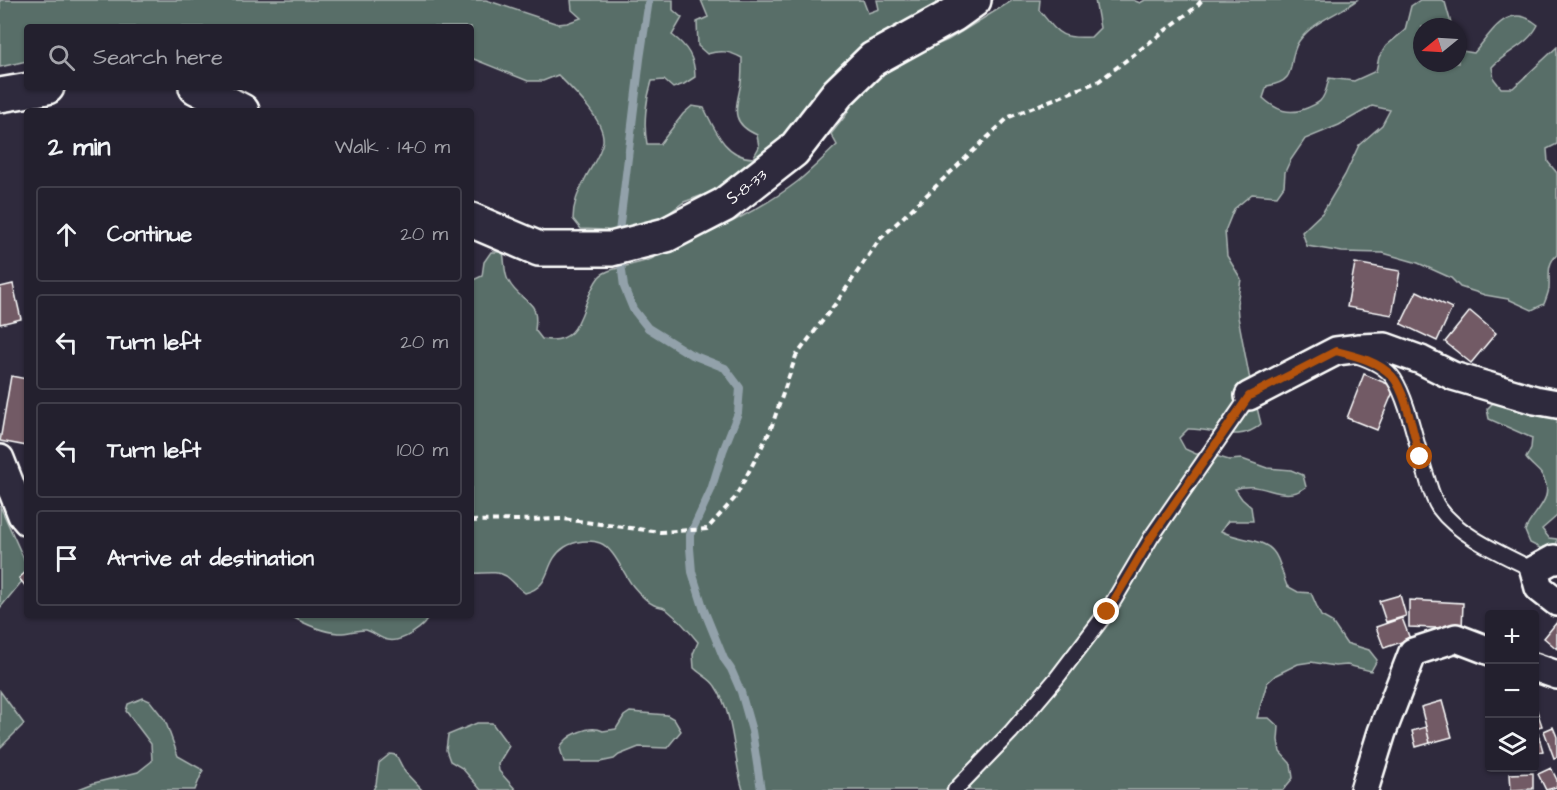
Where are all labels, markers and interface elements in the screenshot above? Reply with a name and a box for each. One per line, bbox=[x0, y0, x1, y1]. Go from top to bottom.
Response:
north arrow bbox=[1413, 18, 1467, 72]
search box bbox=[24, 24, 474, 90]
icon: search bbox=[45, 41, 78, 74]
text: Search here bbox=[93, 42, 223, 73]
text: 2 min bbox=[48, 129, 110, 165]
text: Walk · 140 m bbox=[334, 133, 450, 161]
street label: Տ-8-33 bbox=[722, 164, 772, 210]
icon: ahead bbox=[50, 218, 83, 251]
text: Continue bbox=[107, 219, 192, 250]
text: 20 m bbox=[400, 220, 448, 248]
icon: left bbox=[50, 326, 83, 359]
text: Turn left bbox=[107, 327, 201, 358]
text: 20 m bbox=[400, 328, 448, 356]
icon: left bbox=[50, 434, 83, 467]
text: Turn left bbox=[107, 435, 201, 466]
text: 100 m bbox=[397, 436, 448, 464]
route start bbox=[1406, 443, 1432, 469]
icon: arrive bbox=[50, 542, 83, 575]
text: Arrive at destination bbox=[107, 543, 314, 574]
route end bbox=[1093, 598, 1119, 624]
map controls bbox=[1485, 610, 1539, 772]
button: + bbox=[1485, 610, 1539, 664]
button: − bbox=[1485, 664, 1539, 718]
button: layers bbox=[1485, 718, 1539, 772]

